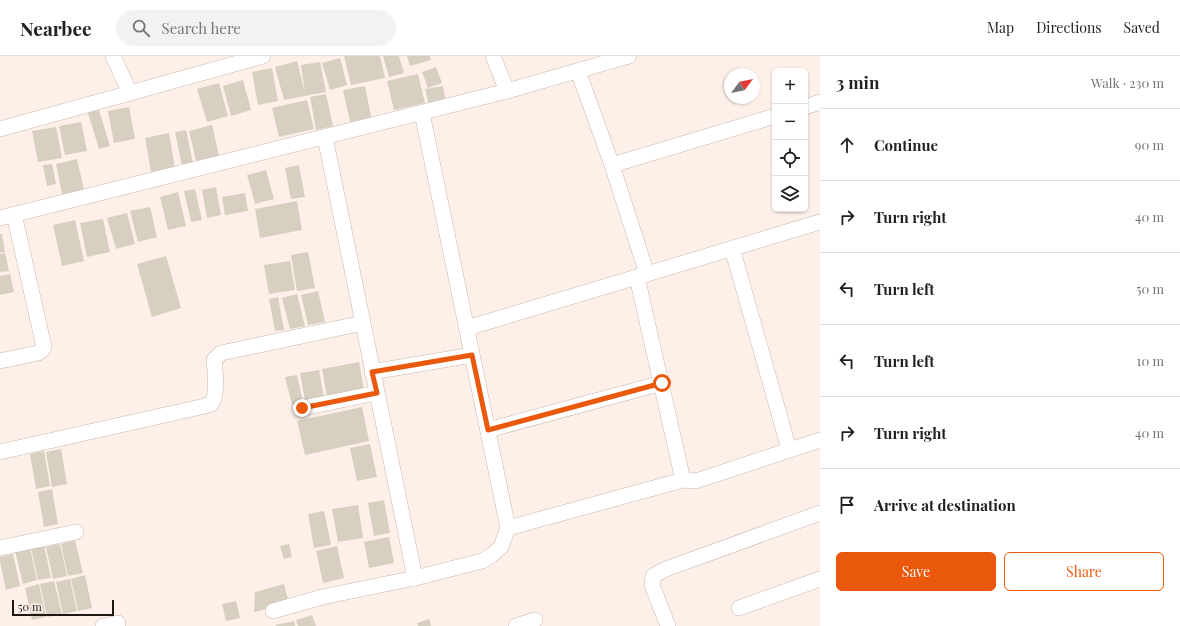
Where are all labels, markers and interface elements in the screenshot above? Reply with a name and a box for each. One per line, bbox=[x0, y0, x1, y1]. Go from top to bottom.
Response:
search box bbox=[116, 10, 396, 46]
text: Nearbee bbox=[20, 15, 92, 41]
icon: search bbox=[130, 17, 152, 39]
text: Search here bbox=[162, 18, 241, 38]
text: Map bbox=[987, 18, 1014, 37]
text: Directions bbox=[1036, 18, 1102, 37]
text: Saved bbox=[1124, 18, 1160, 37]
north arrow bbox=[724, 68, 760, 104]
map controls bbox=[772, 68, 808, 212]
button: + bbox=[772, 68, 808, 104]
text: 3 min bbox=[836, 71, 879, 93]
text: Walk · 230 m bbox=[1091, 74, 1164, 91]
button: − bbox=[772, 104, 808, 140]
icon: ahead bbox=[836, 134, 858, 156]
text: Continue bbox=[874, 135, 938, 155]
text: 90 m bbox=[1135, 136, 1164, 153]
button: locate bbox=[772, 140, 808, 176]
button: layers bbox=[772, 176, 808, 212]
icon: right bbox=[836, 206, 858, 228]
text: Turn right bbox=[874, 207, 947, 227]
text: 40 m bbox=[1135, 208, 1164, 225]
icon: left bbox=[836, 278, 858, 300]
text: Turn left bbox=[874, 279, 935, 299]
text: 50 m bbox=[1136, 280, 1164, 297]
icon: left bbox=[836, 350, 858, 372]
text: Turn left bbox=[874, 351, 935, 371]
text: 10 m bbox=[1137, 352, 1164, 369]
route start bbox=[653, 374, 671, 392]
route end bbox=[293, 399, 311, 417]
icon: right bbox=[836, 422, 858, 444]
text: Turn right bbox=[874, 423, 947, 443]
text: 40 m bbox=[1135, 424, 1164, 441]
icon: arrive bbox=[836, 494, 858, 516]
text: Arrive at destination bbox=[874, 495, 1016, 515]
button: Save bbox=[836, 552, 996, 591]
button: Share bbox=[1004, 552, 1164, 591]
scale bar bbox=[12, 598, 114, 617]
text: 50 m bbox=[18, 599, 42, 614]

